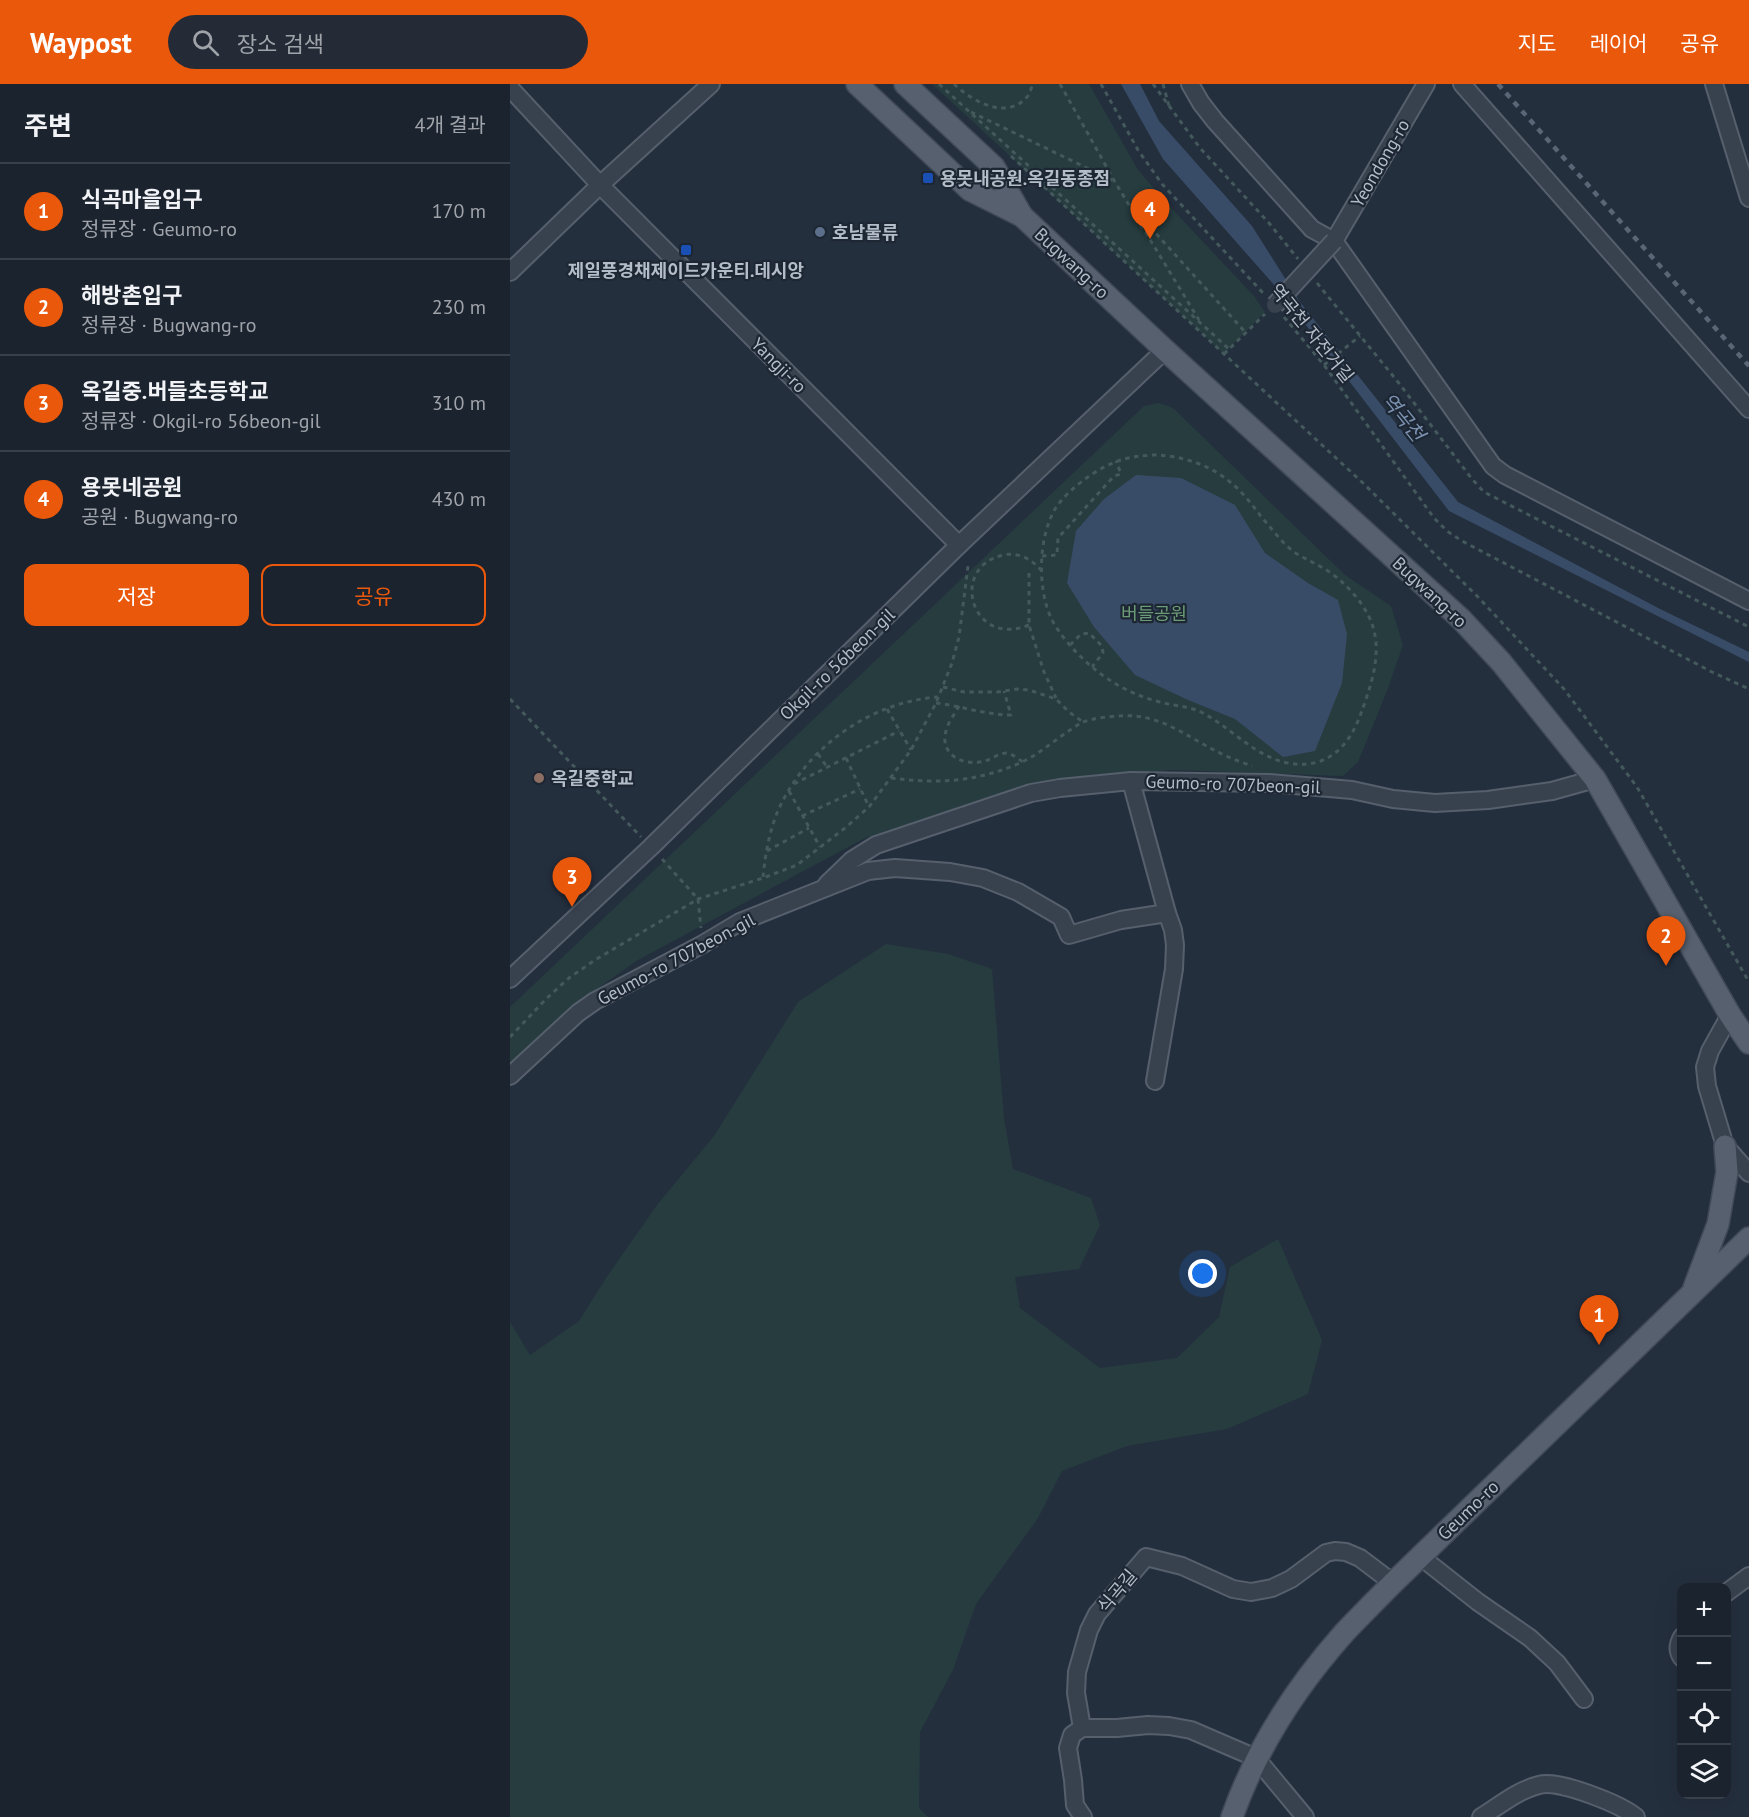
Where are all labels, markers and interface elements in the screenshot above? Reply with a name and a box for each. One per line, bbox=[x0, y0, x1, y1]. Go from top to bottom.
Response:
search box bbox=[168, 15, 588, 69]
text: Waypost bbox=[30, 24, 132, 61]
icon: search bbox=[189, 26, 222, 59]
text: 장소 검색 bbox=[237, 30, 324, 58]
text: 지도 bbox=[1518, 30, 1556, 57]
text: 레이어 bbox=[1589, 30, 1647, 57]
text: 공유 bbox=[1680, 30, 1719, 57]
text: 주변 bbox=[24, 109, 72, 142]
text: 4개 결과 bbox=[415, 112, 486, 138]
street label: Yeondong-ro bbox=[1346, 115, 1414, 211]
place label: 용못내공원.옥길동종점 bbox=[940, 167, 1110, 190]
marker: 용못내공원.옥길동종점 bbox=[921, 171, 935, 185]
text: 식곡마을입구 bbox=[81, 185, 202, 213]
pin: 4 bbox=[1130, 190, 1170, 239]
text: 1 bbox=[38, 198, 49, 224]
text: 170 m bbox=[432, 198, 486, 224]
text: 정류장 · Geumo-ro bbox=[81, 216, 237, 242]
place label: 호남물류 bbox=[832, 221, 898, 244]
street label: Bugwang-ro bbox=[1030, 223, 1114, 303]
marker: 호남물류 bbox=[813, 225, 827, 239]
marker: 제일풍경채제이드카운티.데시앙 bbox=[679, 243, 693, 257]
place label: 제일풍경채제이드카운티.데시앙 bbox=[568, 259, 805, 282]
street label: 역곡천 자전거길 bbox=[1265, 279, 1359, 387]
text: 해방촌입구 bbox=[81, 281, 182, 309]
text: 2 bbox=[38, 294, 49, 320]
text: 230 m bbox=[432, 294, 486, 320]
text: 정류장 · Bugwang-ro bbox=[81, 312, 256, 338]
street label: Yangji-ro bbox=[746, 332, 812, 398]
text: 옥길중.버들초등학교 bbox=[81, 377, 269, 405]
water label: 역곡천 bbox=[1376, 387, 1432, 449]
text: 3 bbox=[38, 390, 49, 416]
text: 310 m bbox=[432, 390, 486, 416]
text: 정류장 · Okgil-ro 56beon-gil bbox=[81, 408, 321, 434]
text: 용못네공원 bbox=[81, 473, 182, 501]
text: 4 bbox=[38, 486, 49, 512]
text: 430 m bbox=[432, 486, 486, 512]
text: 공원 · Bugwang-ro bbox=[81, 504, 238, 530]
street label: Bugwang-ro bbox=[1388, 552, 1472, 632]
button: 저장 bbox=[24, 564, 249, 626]
button: 공유 bbox=[261, 564, 486, 626]
park label: 버들공원 bbox=[1121, 602, 1187, 625]
street label: Okgil-ro 56beon-gil bbox=[775, 603, 900, 725]
place label: 옥길중학교 bbox=[551, 767, 634, 790]
street label: Geumo-ro 707beon-gil bbox=[1145, 769, 1322, 799]
marker: 옥길중학교 bbox=[532, 771, 546, 785]
pin: 3 bbox=[552, 858, 592, 907]
street label: Geumo-ro 707beon-gil bbox=[593, 907, 759, 1010]
pin: 2 bbox=[1646, 916, 1686, 966]
your location bbox=[1188, 1259, 1217, 1288]
pin: 1 bbox=[1580, 1296, 1618, 1345]
street label: Geumo-ro bbox=[1433, 1475, 1503, 1545]
street label: 식곡길 bbox=[1092, 1565, 1142, 1617]
map controls bbox=[1677, 1583, 1731, 1799]
button: + bbox=[1677, 1583, 1731, 1637]
button: − bbox=[1677, 1637, 1731, 1691]
button: locate bbox=[1677, 1691, 1731, 1745]
button: layers bbox=[1677, 1745, 1731, 1799]

